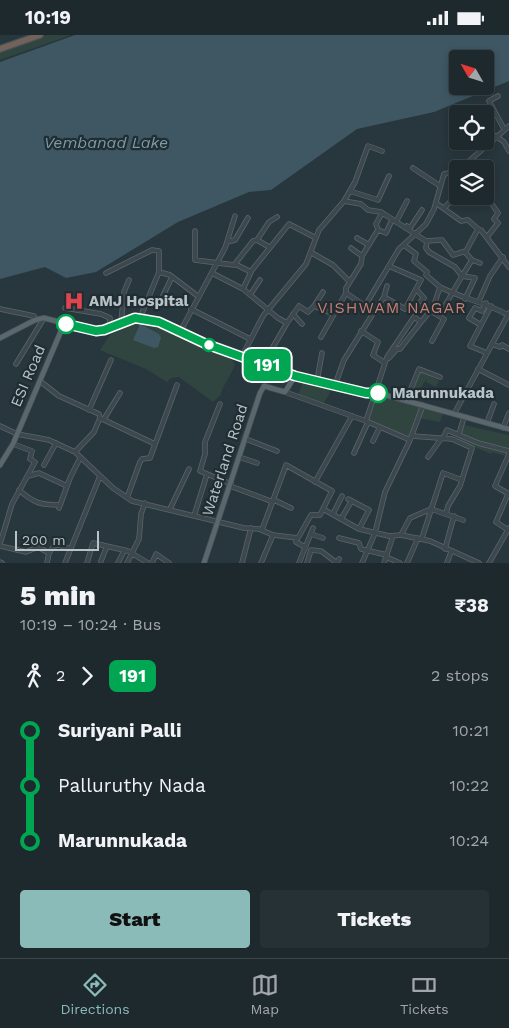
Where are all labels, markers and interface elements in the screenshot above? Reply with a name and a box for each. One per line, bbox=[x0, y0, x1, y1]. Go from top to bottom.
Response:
text: 10:19 bbox=[25, 6, 71, 29]
north arrow bbox=[449, 50, 494, 95]
map controls bbox=[449, 50, 494, 205]
button: locate bbox=[449, 105, 494, 150]
water label: Vembanad Lake bbox=[44, 133, 168, 152]
button: layers bbox=[449, 160, 494, 205]
hospital icon: AMJ Hospital bbox=[63, 290, 85, 312]
place label: AMJ Hospital bbox=[89, 292, 189, 310]
district label: VISHWAM NAGAR bbox=[317, 298, 467, 317]
unlabelled marker bbox=[56, 314, 76, 334]
unlabelled marker bbox=[202, 338, 216, 352]
street label: ESI Road bbox=[7, 342, 49, 410]
line badge: 191 bbox=[238, 349, 296, 381]
text: 191 bbox=[254, 354, 280, 375]
marker: Marunnukada bbox=[368, 383, 388, 403]
place label: Marunnukada bbox=[392, 384, 494, 402]
street label: Waterland Road bbox=[198, 402, 252, 518]
scale bar bbox=[15, 528, 99, 551]
text: 200 m bbox=[22, 532, 66, 548]
text: 5 min bbox=[20, 579, 96, 612]
text: ₹38 bbox=[454, 594, 489, 617]
text: 10:19 – 10:24 · Bus bbox=[20, 615, 161, 634]
icon: walk bbox=[20, 662, 48, 690]
icon: forward bbox=[73, 662, 101, 690]
text: 191 bbox=[119, 665, 146, 686]
text: 2 bbox=[56, 666, 65, 685]
text: 2 stops bbox=[431, 666, 489, 685]
text: Suriyani Palli bbox=[58, 719, 182, 742]
text: 10:21 bbox=[453, 721, 489, 740]
text: Palluruthy Nada bbox=[58, 774, 206, 797]
text: 10:22 bbox=[449, 776, 489, 795]
text: Marunnukada bbox=[58, 829, 187, 852]
text: 10:24 bbox=[449, 831, 489, 850]
button: Start bbox=[20, 890, 250, 948]
button: Tickets bbox=[260, 890, 489, 948]
tab: Directions bbox=[60, 971, 130, 1017]
tab: Map bbox=[250, 971, 279, 1017]
tab: Tickets bbox=[400, 971, 449, 1017]

